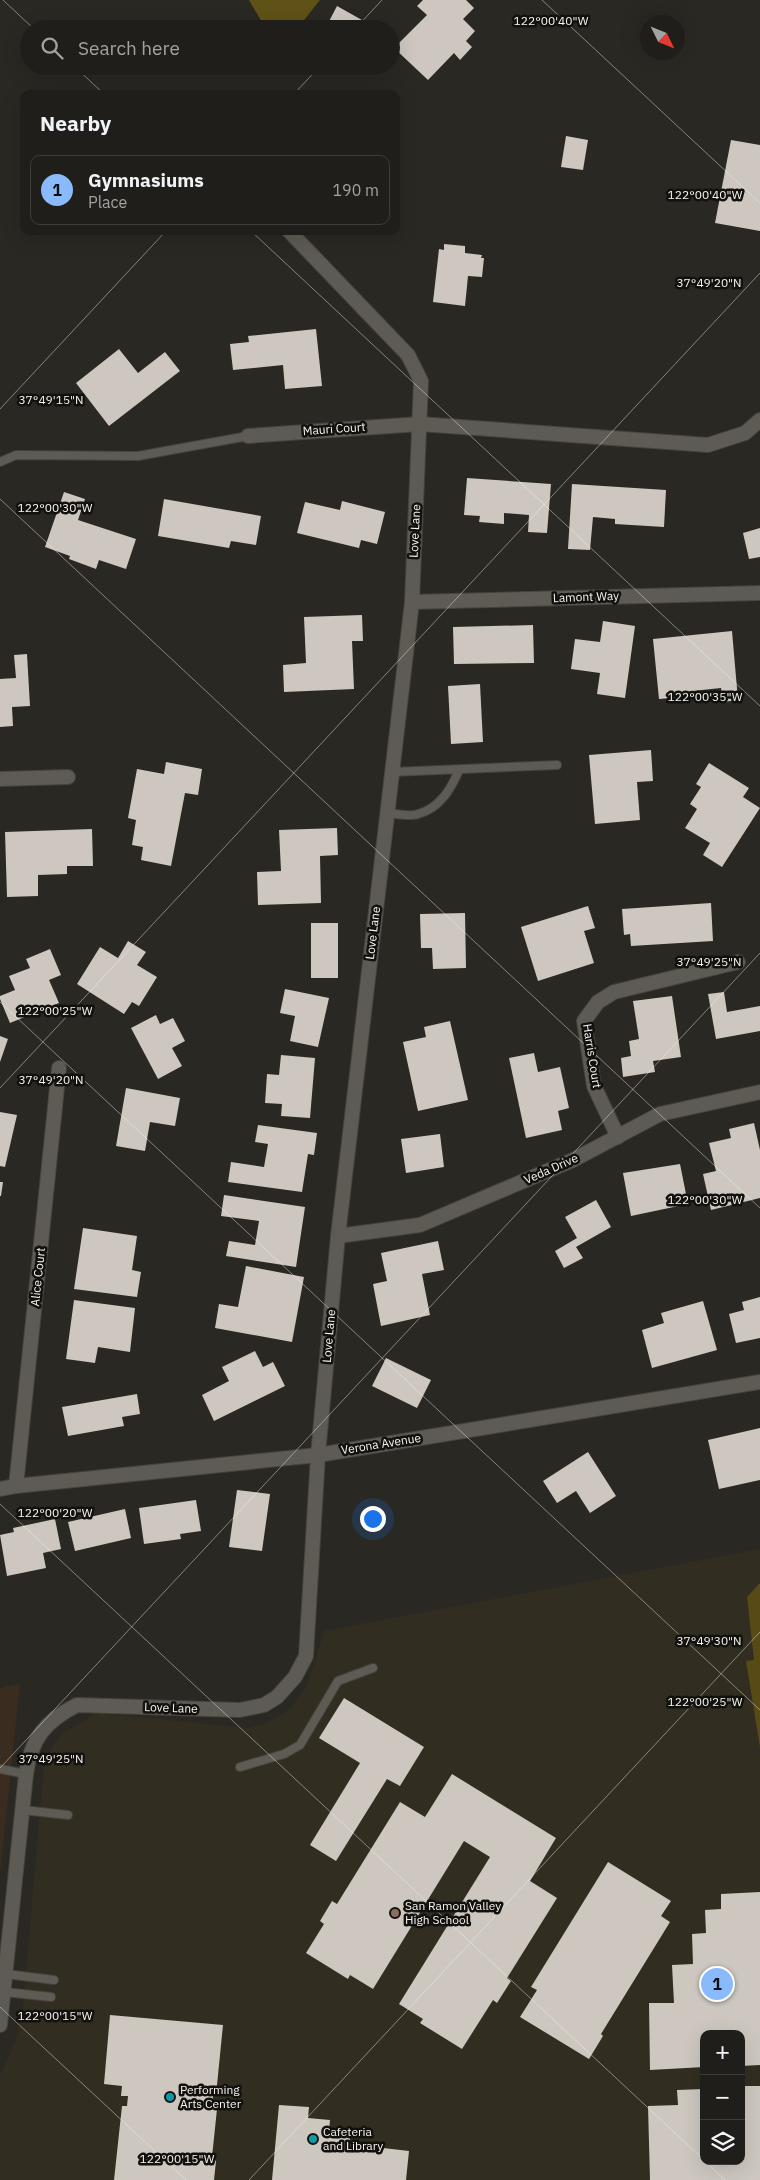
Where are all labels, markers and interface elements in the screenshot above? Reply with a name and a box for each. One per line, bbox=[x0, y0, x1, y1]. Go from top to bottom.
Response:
text: 122°00'40"W bbox=[514, 13, 589, 28]
north arrow bbox=[640, 15, 685, 60]
search box bbox=[20, 20, 400, 75]
icon: search bbox=[38, 34, 66, 62]
text: Search here bbox=[78, 36, 180, 60]
text: Nearby bbox=[40, 109, 111, 137]
text: Gymnasiums bbox=[88, 168, 204, 192]
text: 1 bbox=[52, 180, 62, 200]
text: 190 m bbox=[332, 180, 379, 200]
text: 122°00'40"W bbox=[668, 187, 743, 202]
text: Place bbox=[88, 192, 127, 212]
text: 37°49'20"N bbox=[676, 275, 742, 290]
text: 37°49'15"N bbox=[18, 392, 84, 407]
street label: Mauri Court bbox=[302, 419, 366, 438]
text: 122°00'30"W bbox=[18, 500, 93, 515]
street label: Love Lane bbox=[406, 503, 423, 558]
street label: Lamont Way bbox=[553, 588, 619, 605]
text: 122°00'35"W bbox=[668, 689, 743, 704]
street label: Love Lane bbox=[362, 905, 383, 960]
text: 37°49'25"N bbox=[676, 954, 742, 969]
text: 122°00'25"W bbox=[18, 1003, 93, 1018]
street label: Harris Court bbox=[580, 1023, 605, 1089]
text: 37°49'20"N bbox=[18, 1072, 84, 1087]
street label: Veda Drive bbox=[521, 1150, 581, 1187]
text: 122°00'30"W bbox=[668, 1192, 743, 1207]
street label: Alice Court bbox=[27, 1247, 48, 1307]
street label: Love Lane bbox=[319, 1308, 338, 1363]
street label: Verona Avenue bbox=[340, 1430, 422, 1457]
text: 122°00'20"W bbox=[18, 1505, 93, 1520]
your location bbox=[360, 1506, 386, 1532]
text: 37°49'30"N bbox=[676, 1633, 742, 1648]
text: 122°00'25"W bbox=[668, 1694, 743, 1709]
street label: Love Lane bbox=[144, 1699, 198, 1716]
text: 37°49'25"N bbox=[18, 1751, 84, 1766]
place label: San Ramon Valley High School bbox=[405, 1898, 501, 1927]
marker: San Ramon Valley High School bbox=[389, 1907, 401, 1919]
pin: 1 bbox=[701, 1965, 733, 2003]
text: 122°00'15"W bbox=[18, 2008, 93, 2023]
map controls bbox=[700, 2030, 745, 2165]
button: + bbox=[700, 2030, 745, 2075]
button: − bbox=[700, 2075, 745, 2120]
place label: Performing Arts Center bbox=[180, 2082, 242, 2111]
marker: Performing Arts Center bbox=[164, 2091, 176, 2103]
button: layers bbox=[700, 2120, 745, 2165]
place label: Cafeteria and Library bbox=[323, 2124, 383, 2153]
marker: Cafeteria and Library bbox=[307, 2133, 319, 2145]
text: 122°00'15"W bbox=[140, 2151, 215, 2166]

